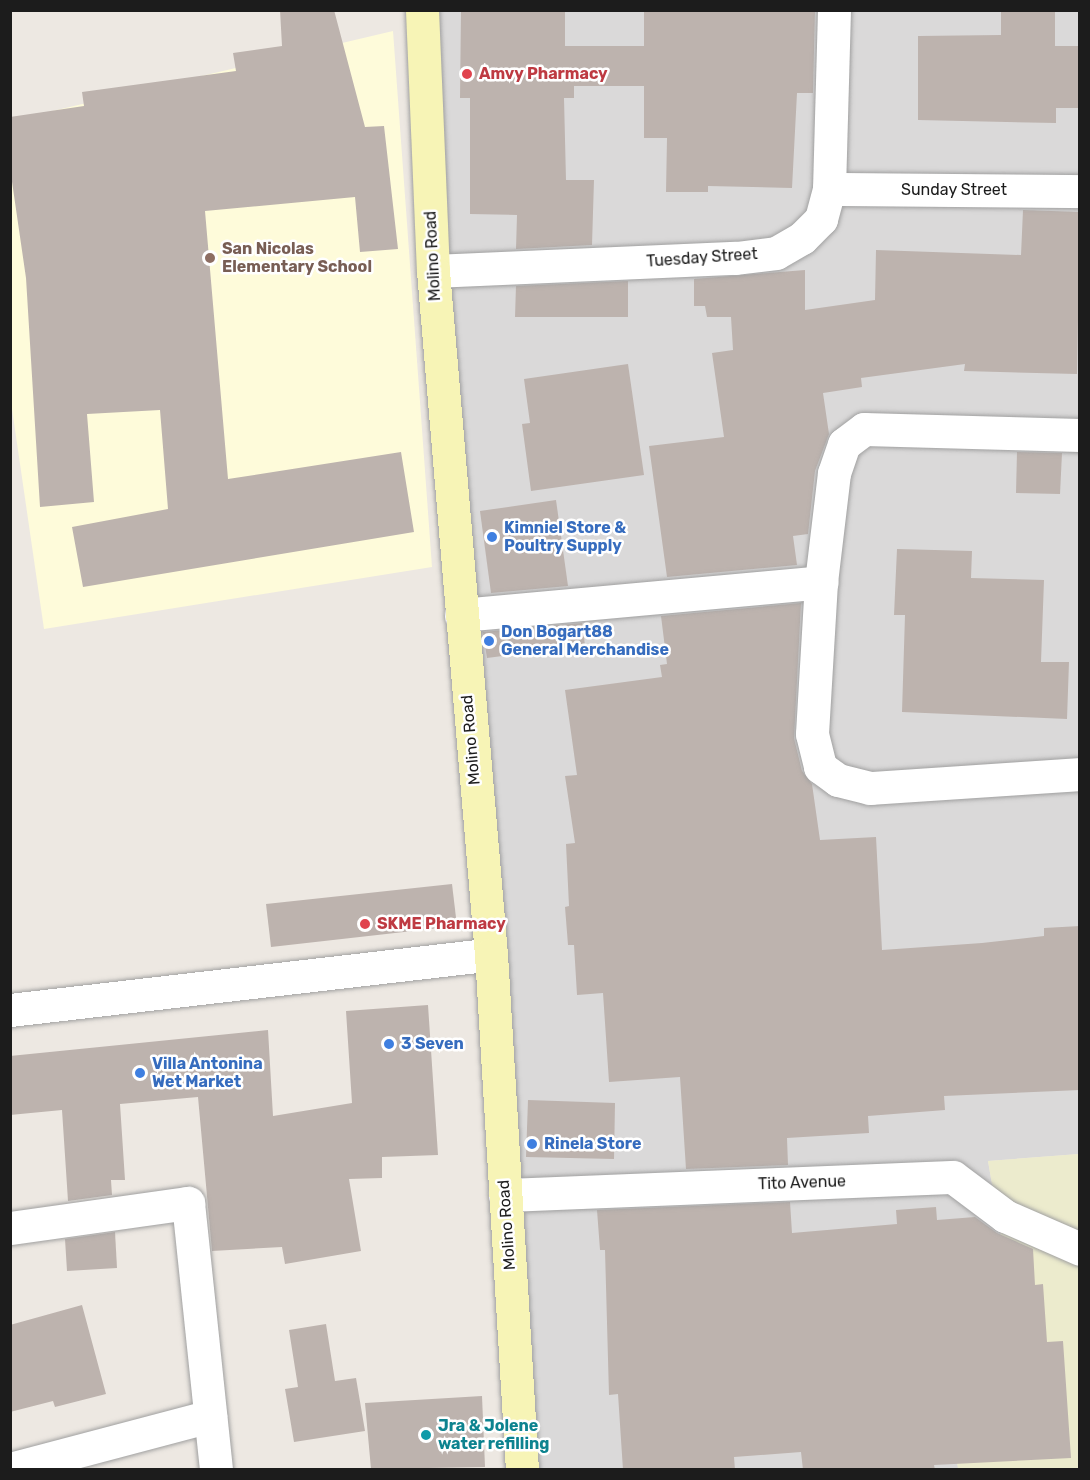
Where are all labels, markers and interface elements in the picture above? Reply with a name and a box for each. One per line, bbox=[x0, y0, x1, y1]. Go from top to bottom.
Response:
place label: Amvy Pharmacy bbox=[479, 64, 608, 84]
marker: Amvy Pharmacy bbox=[460, 67, 474, 81]
street label: Sunday Street bbox=[901, 180, 1007, 200]
street label: Molino Road bbox=[421, 210, 445, 302]
place label: San Nicolas Elementary School bbox=[222, 239, 372, 277]
street label: Tuesday Street bbox=[646, 245, 758, 271]
marker: San Nicolas Elementary School bbox=[203, 251, 217, 265]
place label: Kimniel Store & Poultry Supply bbox=[504, 518, 626, 556]
marker: Kimniel Store & Poultry Supply bbox=[485, 530, 499, 544]
place label: Don Bogart88 General Merchandise bbox=[501, 622, 669, 660]
marker: Don Bogart88 General Merchandise bbox=[482, 634, 496, 648]
street label: Molino Road bbox=[457, 694, 485, 786]
place label: SKME Pharmacy bbox=[377, 914, 506, 934]
marker: SKME Pharmacy bbox=[358, 917, 372, 931]
place label: 3 Seven bbox=[401, 1034, 464, 1054]
marker: 3 Seven bbox=[382, 1037, 396, 1051]
place label: Villa Antonina Wet Market bbox=[152, 1054, 263, 1092]
marker: Villa Antonina Wet Market bbox=[133, 1066, 147, 1080]
place label: Rinela Store bbox=[544, 1134, 641, 1154]
marker: Rinela Store bbox=[525, 1137, 539, 1151]
street label: Tito Avenue bbox=[757, 1172, 847, 1194]
street label: Molino Road bbox=[494, 1179, 520, 1271]
place label: Jra & Jolene water refilling bbox=[438, 1416, 550, 1454]
marker: Jra & Jolene water refilling bbox=[419, 1428, 433, 1442]

